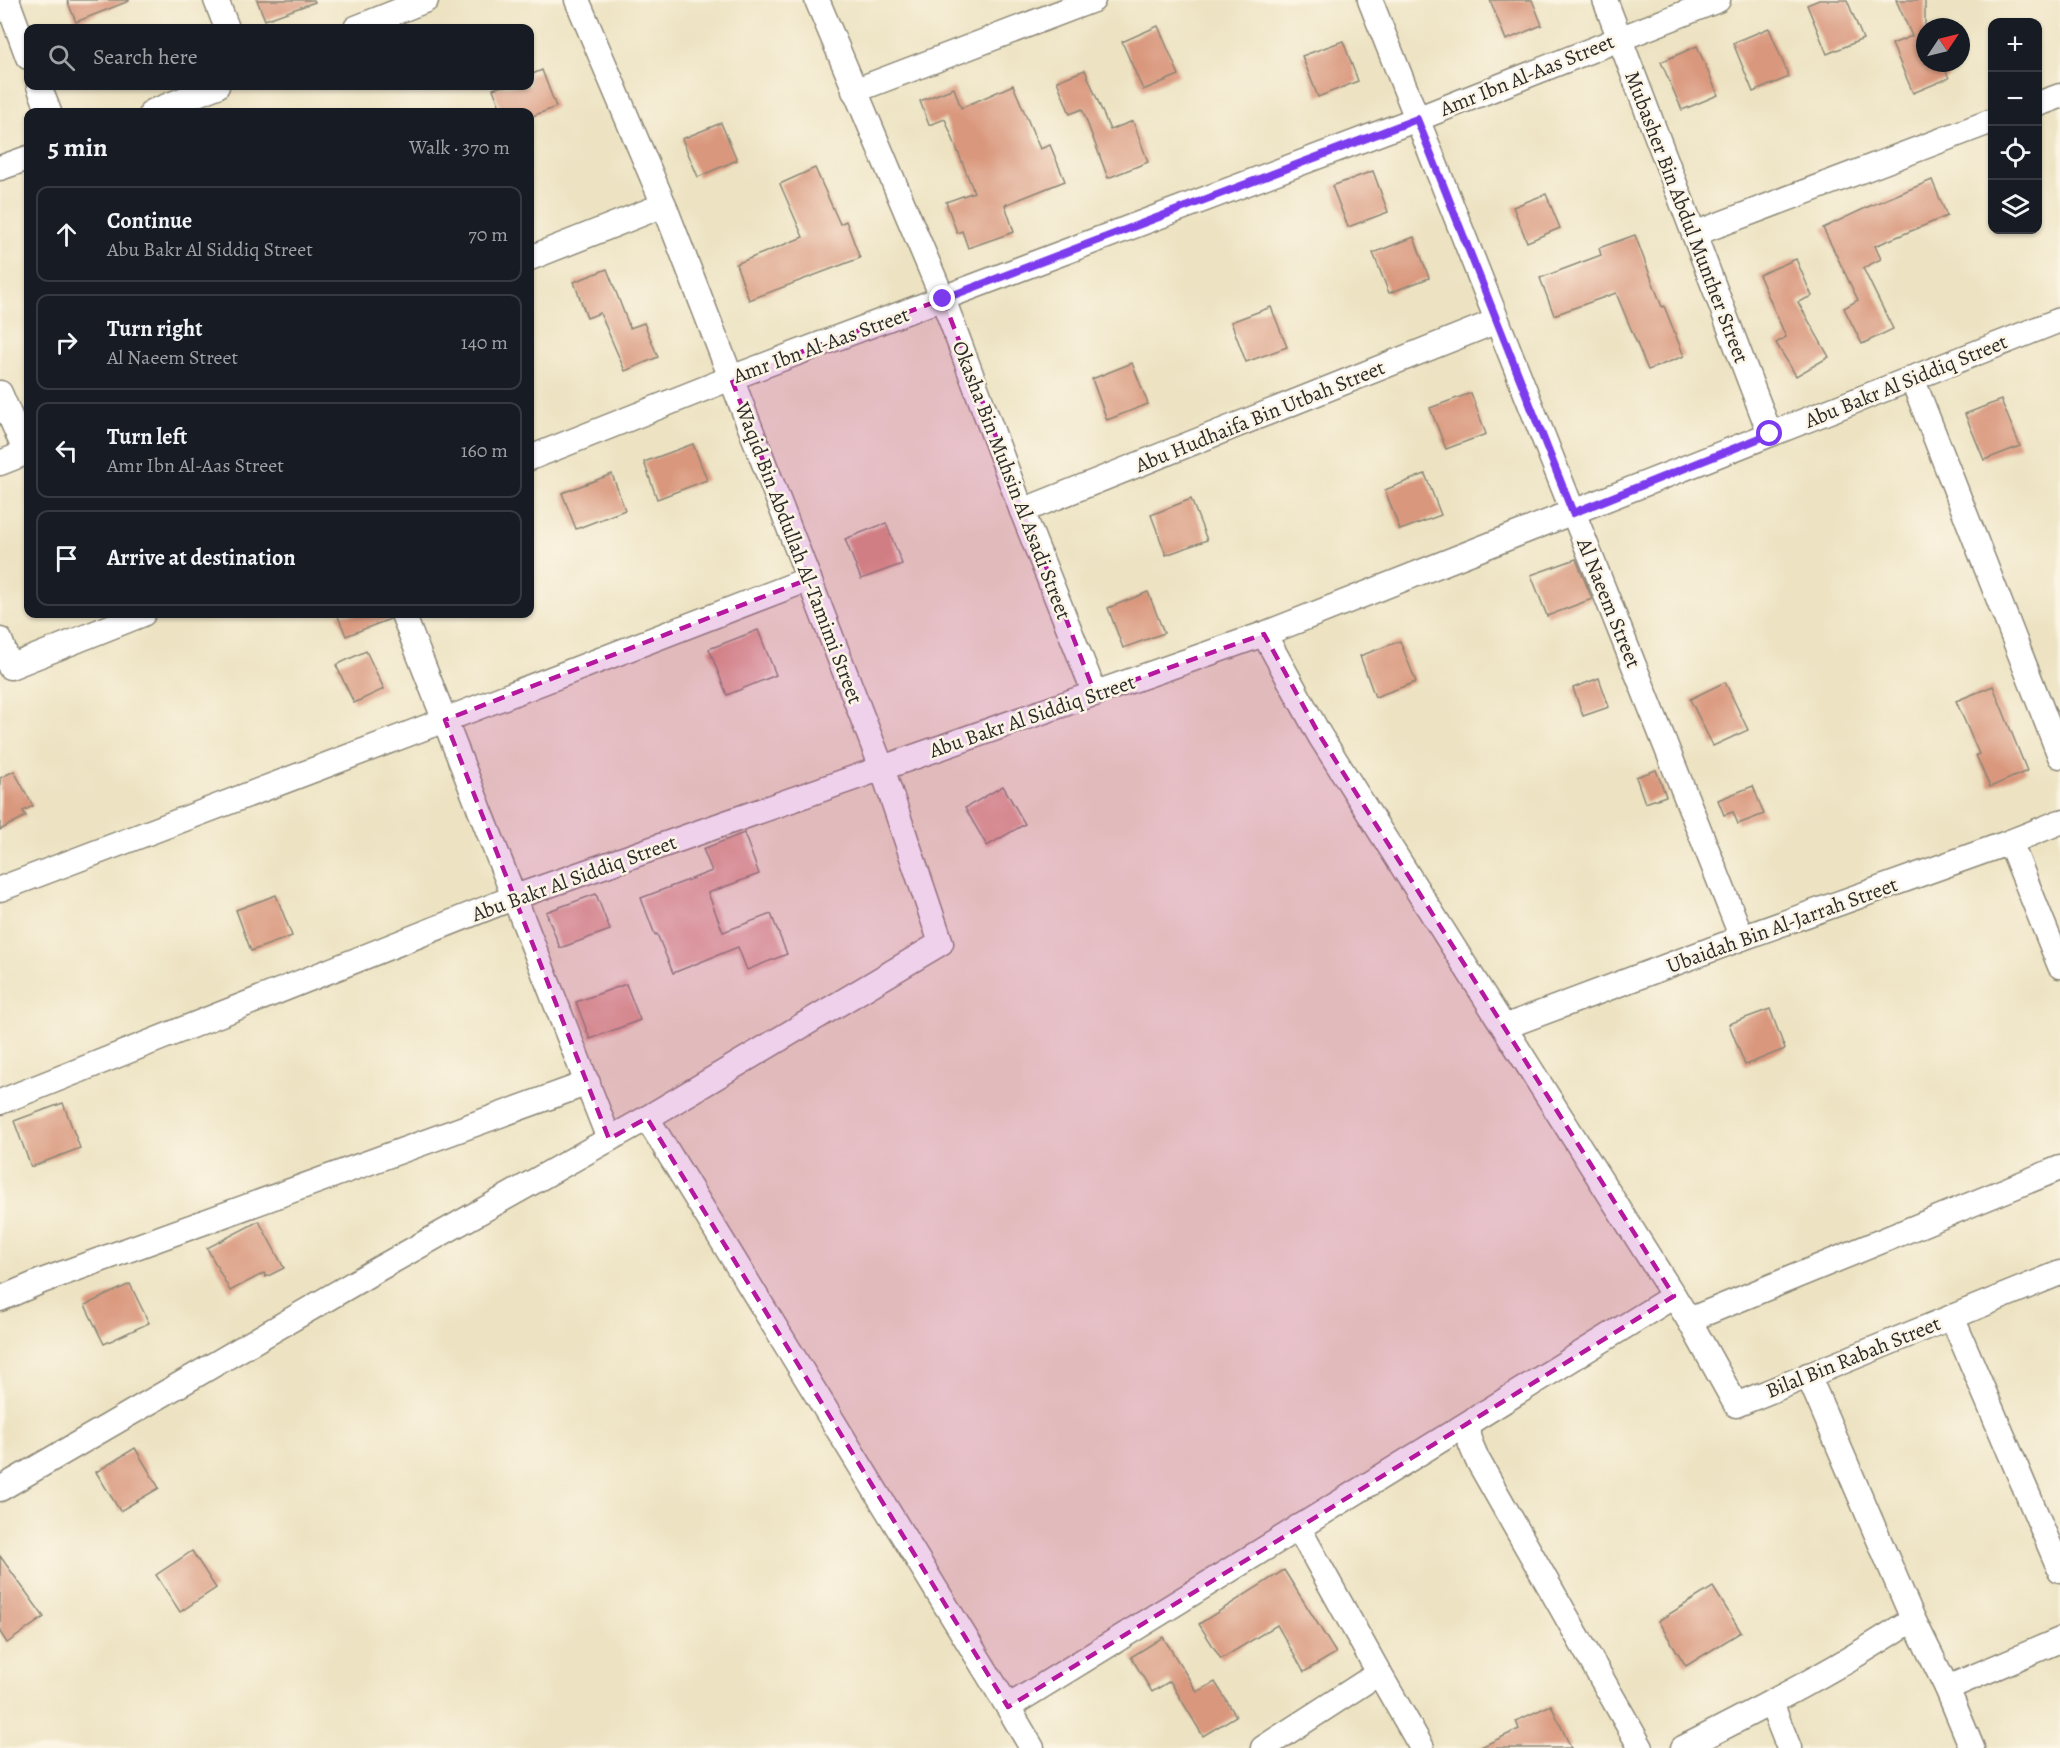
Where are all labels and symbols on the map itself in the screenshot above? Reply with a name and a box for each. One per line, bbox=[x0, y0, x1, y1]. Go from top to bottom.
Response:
north arrow bbox=[1916, 18, 1970, 72]
street label: Amr Ibn Al-Aas Street bbox=[1435, 27, 1618, 123]
street label: Mubasher Bin Abdul Munther Street bbox=[1618, 67, 1756, 367]
route end bbox=[929, 285, 955, 311]
street label: Amr Ibn Al-Aas Street bbox=[728, 300, 913, 390]
street label: Abu Bakr Al Siddiq Street bbox=[1800, 328, 2011, 435]
street label: Okasha Bin Muhsin Al Asadi Street bbox=[946, 337, 1078, 623]
street label: Abu Hudhaifa Bin Utbah Street bbox=[1130, 353, 1389, 479]
street label: Waqid Bin Abdullah Al-Tamimi Street bbox=[728, 397, 870, 708]
route start bbox=[1756, 420, 1782, 446]
street label: Al Naeem Street bbox=[1570, 533, 1648, 672]
street label: Abu Bakr Al Siddiq Street bbox=[924, 668, 1139, 765]
street label: Abu Bakr Al Siddiq Street bbox=[467, 828, 680, 928]
street label: Ubaidah Bin Al-Jarrah Street bbox=[1663, 870, 1902, 980]
street label: Bilal Bin Rabah Street bbox=[1762, 1309, 1945, 1405]

